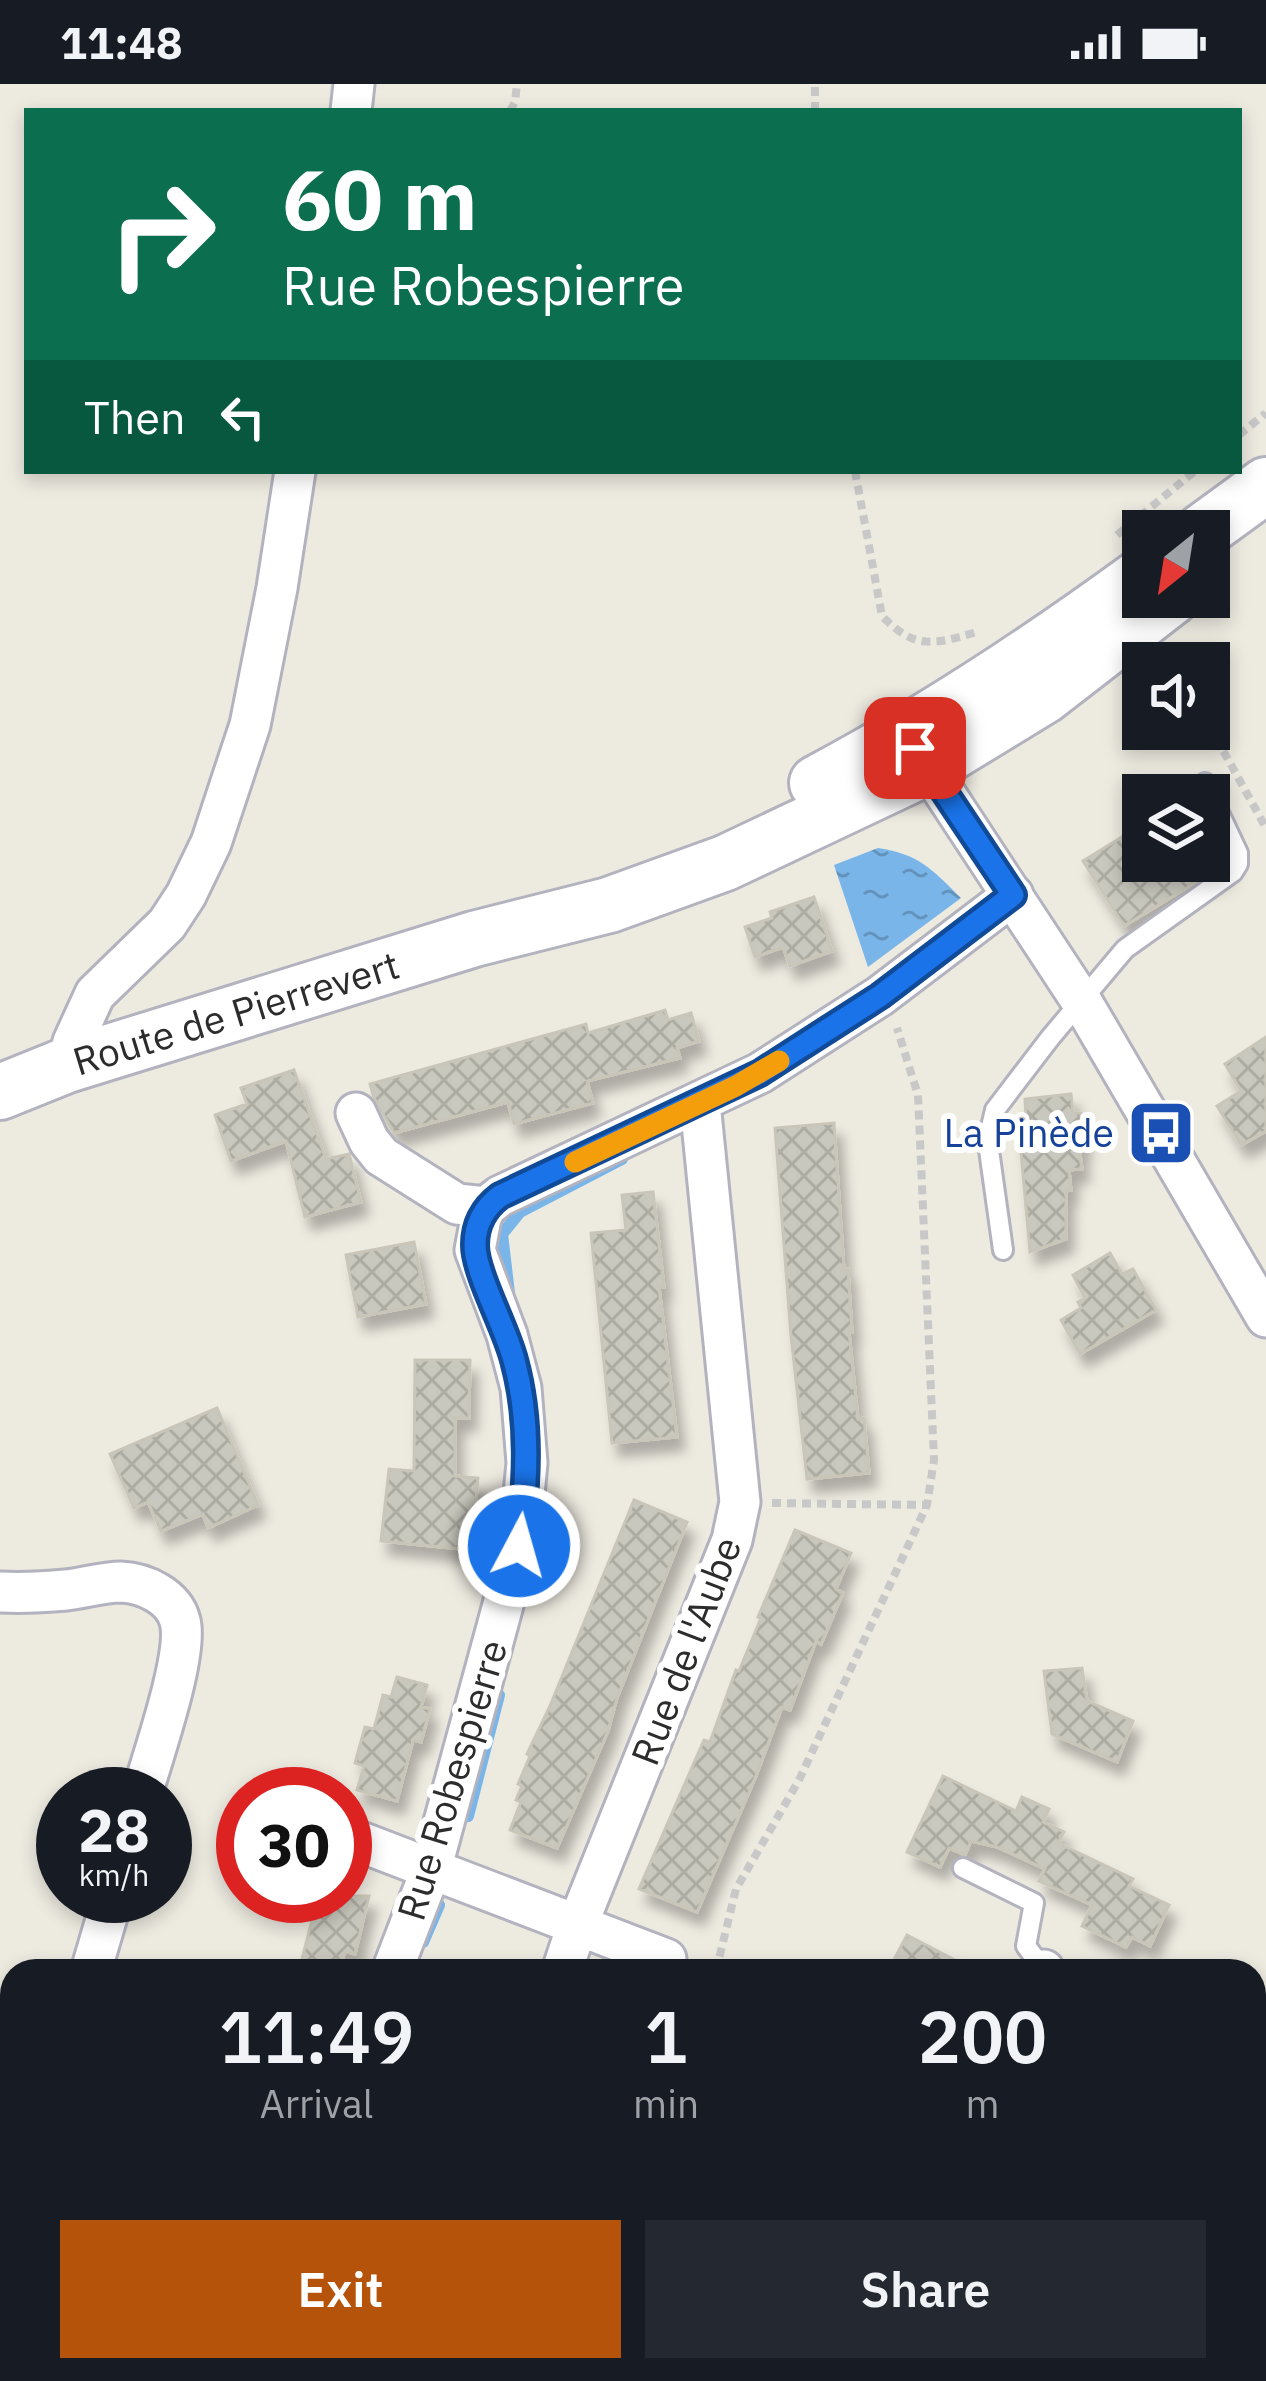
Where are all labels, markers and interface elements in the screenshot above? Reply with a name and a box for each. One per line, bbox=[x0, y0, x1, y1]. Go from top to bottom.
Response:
text: 11:48 bbox=[60, 13, 183, 71]
text: 60 m bbox=[282, 144, 478, 253]
icon: right bbox=[84, 156, 240, 312]
text: Rue Robespierre bbox=[282, 250, 684, 320]
icon: left bbox=[210, 384, 276, 450]
text: Then bbox=[84, 388, 186, 446]
north arrow bbox=[1122, 510, 1230, 618]
map controls bbox=[1122, 510, 1230, 882]
button: sound bbox=[1122, 642, 1230, 750]
pin bbox=[864, 697, 966, 799]
icon: arrive bbox=[882, 715, 948, 781]
button: layers bbox=[1122, 774, 1230, 882]
street label: Route de Pierrevert bbox=[67, 939, 405, 1086]
bus stop icon: La Pinède bbox=[1126, 1098, 1196, 1168]
place label: La Pinède bbox=[943, 1107, 1114, 1158]
position arrow bbox=[456, 1483, 582, 1609]
street label: Rue de l'Aube bbox=[619, 1530, 752, 1772]
street label: Rue Robespierre bbox=[385, 1633, 518, 1926]
speed limit sign: 30 bbox=[216, 1767, 372, 1923]
text: 28 bbox=[78, 1790, 150, 1869]
text: km/h bbox=[79, 1855, 149, 1894]
text: 11:49 bbox=[219, 1989, 414, 2083]
text: 1 bbox=[644, 1989, 688, 2083]
text: 200 bbox=[918, 1989, 1047, 2083]
text: Arrival bbox=[260, 2078, 373, 2129]
text: min bbox=[633, 2078, 699, 2129]
text: m bbox=[965, 2078, 1000, 2129]
button: Exit bbox=[60, 2220, 621, 2358]
button: Share bbox=[645, 2220, 1206, 2358]

